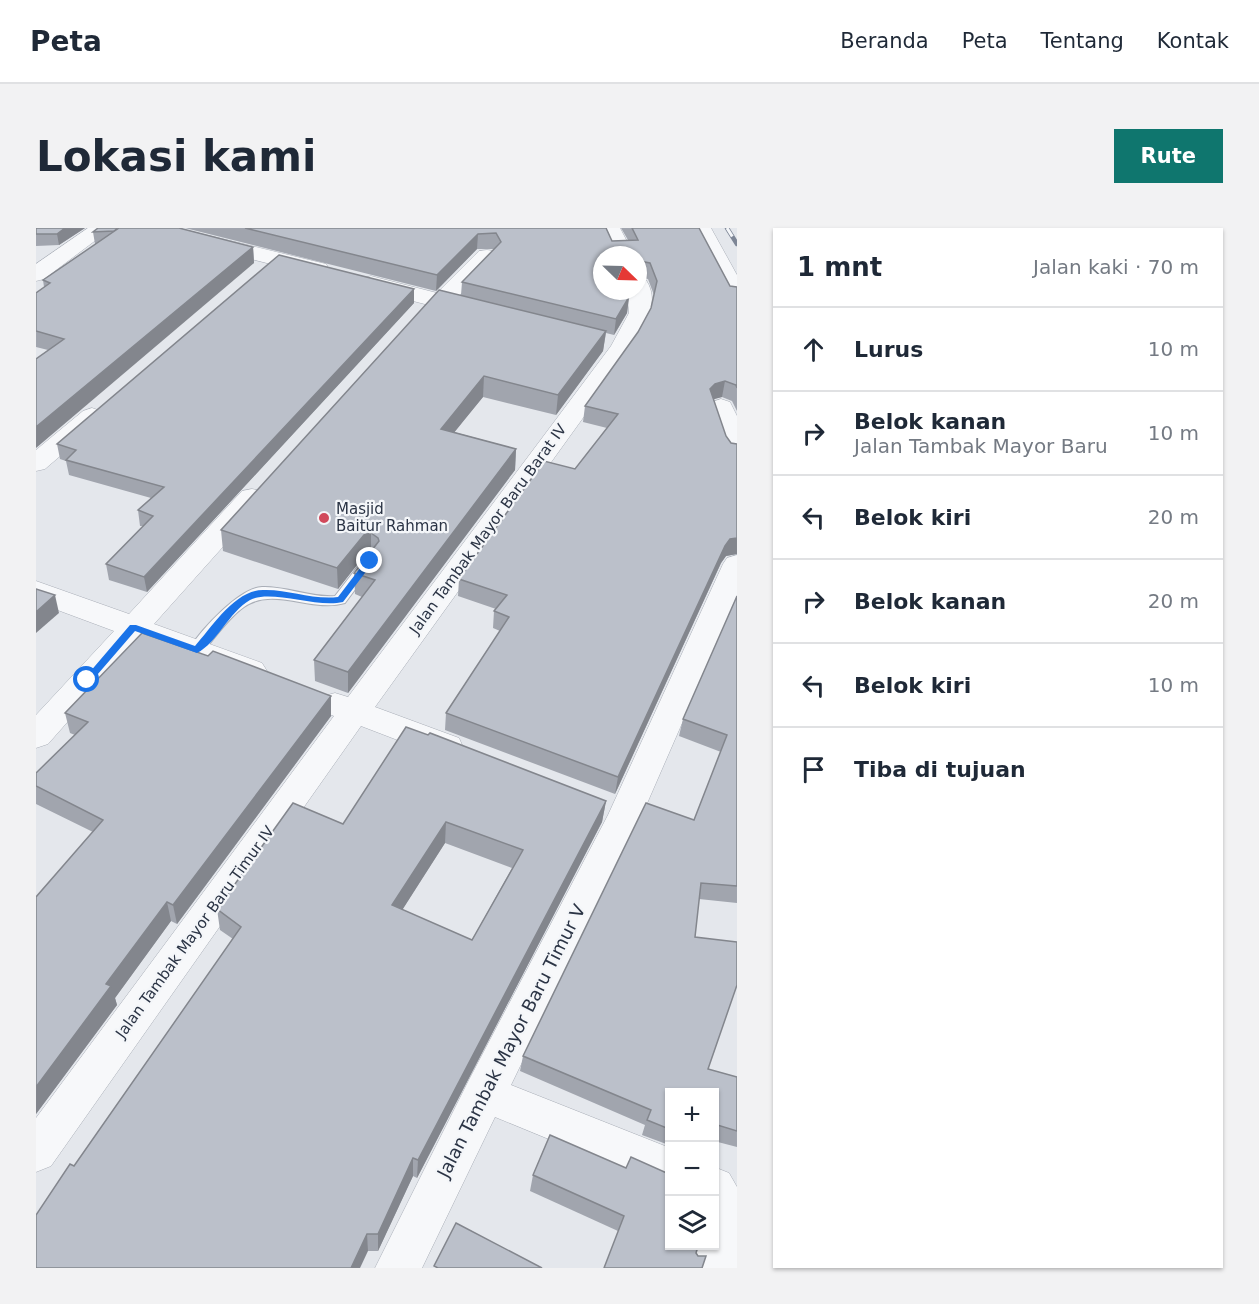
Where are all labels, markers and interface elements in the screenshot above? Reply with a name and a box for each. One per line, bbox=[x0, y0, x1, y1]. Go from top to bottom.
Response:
text: Peta bbox=[30, 25, 102, 58]
text: Beranda bbox=[840, 29, 929, 53]
text: Peta bbox=[962, 29, 1008, 53]
text: Tentang bbox=[1041, 29, 1124, 53]
text: Kontak bbox=[1157, 29, 1229, 53]
button: Rute bbox=[1114, 129, 1223, 183]
text: Lokasi kami bbox=[36, 132, 316, 181]
north arrow bbox=[593, 246, 647, 300]
text: 1 mnt bbox=[797, 252, 882, 282]
text: Jalan kaki · 70 m bbox=[1033, 255, 1199, 279]
icon: ahead bbox=[797, 333, 830, 366]
text: Lurus bbox=[854, 337, 923, 362]
text: 10 m bbox=[1148, 337, 1199, 361]
text: Belok kanan bbox=[854, 409, 1006, 434]
icon: right bbox=[797, 417, 830, 450]
street label: Jalan Tambak Mayor Baru Barat IV bbox=[405, 420, 571, 638]
text: 10 m bbox=[1148, 421, 1199, 445]
text: Jalan Tambak Mayor Baru bbox=[854, 434, 1108, 458]
place label: Masjid Baitur Rahman bbox=[336, 500, 448, 535]
icon: left bbox=[797, 501, 830, 534]
text: Belok kiri bbox=[854, 505, 971, 530]
text: 20 m bbox=[1148, 505, 1199, 529]
marker: Masjid Baitur Rahman bbox=[317, 511, 331, 525]
route end bbox=[356, 547, 382, 573]
icon: right bbox=[797, 585, 830, 618]
text: Belok kanan bbox=[854, 589, 1006, 614]
text: 20 m bbox=[1148, 589, 1199, 613]
route start bbox=[73, 666, 99, 692]
icon: left bbox=[797, 669, 830, 702]
text: Belok kiri bbox=[854, 673, 971, 698]
text: 10 m bbox=[1148, 673, 1199, 697]
icon: arrive bbox=[797, 753, 830, 786]
text: Tiba di tujuan bbox=[854, 757, 1026, 782]
street label: Jalan Tambak Mayor Baru Timur IV bbox=[111, 822, 278, 1042]
street label: Jalan Tambak Mayor Baru Timur V bbox=[432, 900, 590, 1182]
map controls bbox=[665, 1088, 719, 1250]
button: + bbox=[665, 1088, 719, 1142]
button: − bbox=[665, 1142, 719, 1196]
button: layers bbox=[665, 1196, 719, 1250]

